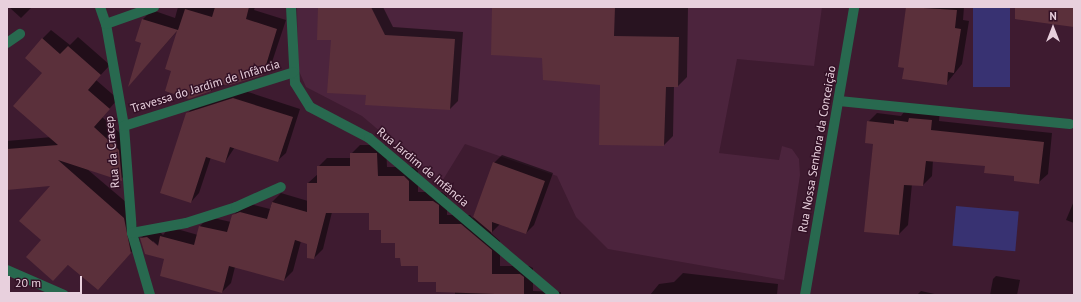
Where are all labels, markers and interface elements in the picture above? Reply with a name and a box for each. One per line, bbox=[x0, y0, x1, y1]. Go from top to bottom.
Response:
north arrow bbox=[1033, 8, 1073, 48]
text: N bbox=[1049, 9, 1057, 23]
street label: Travessa do Jardim de Infância bbox=[129, 56, 281, 116]
street label: Rua Nossa Senhora da Conceição bbox=[795, 65, 839, 233]
street label: Rua da Cracep bbox=[102, 115, 122, 189]
street label: Rua Jardim de Infância bbox=[374, 124, 472, 210]
scale bar bbox=[10, 268, 84, 294]
text: 20 m bbox=[15, 275, 41, 290]

